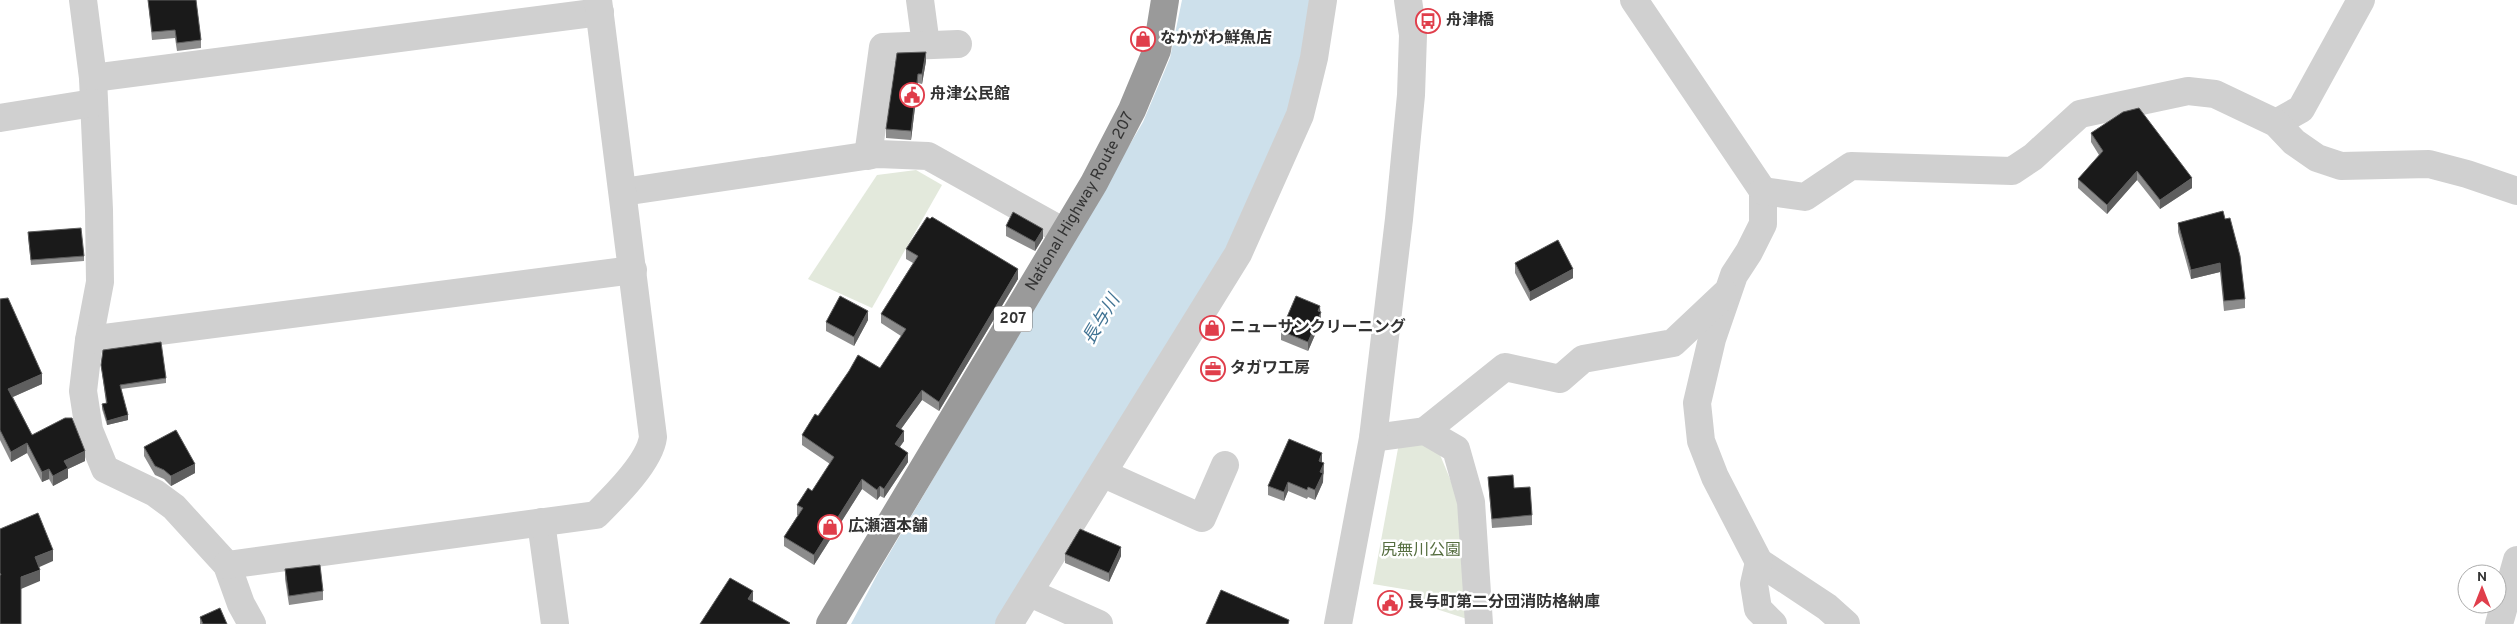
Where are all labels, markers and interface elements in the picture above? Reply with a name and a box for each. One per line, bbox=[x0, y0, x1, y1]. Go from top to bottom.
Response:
bus stop icon: 舟津橋 bbox=[1415, 8, 1441, 34]
place label: 舟津橋 bbox=[1446, 11, 1494, 31]
shop icon: なかがわ鮮魚店 bbox=[1130, 26, 1156, 52]
place label: なかがわ鮮魚店 bbox=[1160, 28, 1272, 49]
public building icon: 舟津公民館 bbox=[899, 82, 925, 108]
place label: 舟津公民館 bbox=[930, 85, 1010, 105]
street label: National Highway Route 207 bbox=[1022, 109, 1139, 295]
water label: 長与川 bbox=[1078, 289, 1127, 349]
road number: 207 bbox=[994, 306, 1032, 332]
shop icon: ニューサンクリーニング bbox=[1199, 315, 1225, 341]
place label: ニューサンクリーニング bbox=[1230, 317, 1406, 338]
office icon: タガワ工房 bbox=[1200, 356, 1226, 382]
place label: タガワ工房 bbox=[1230, 359, 1310, 379]
shop icon: 広瀬酒本舗 bbox=[817, 514, 843, 540]
place label: 広瀬酒本舗 bbox=[848, 517, 928, 537]
park label: 尻無川公園 bbox=[1381, 541, 1461, 561]
north arrow bbox=[2457, 564, 2507, 614]
text: N bbox=[2477, 569, 2487, 586]
public building icon: 長与町第二分団消防格納庫 bbox=[1377, 590, 1403, 616]
place label: 長与町第二分団消防格納庫 bbox=[1408, 593, 1600, 613]

